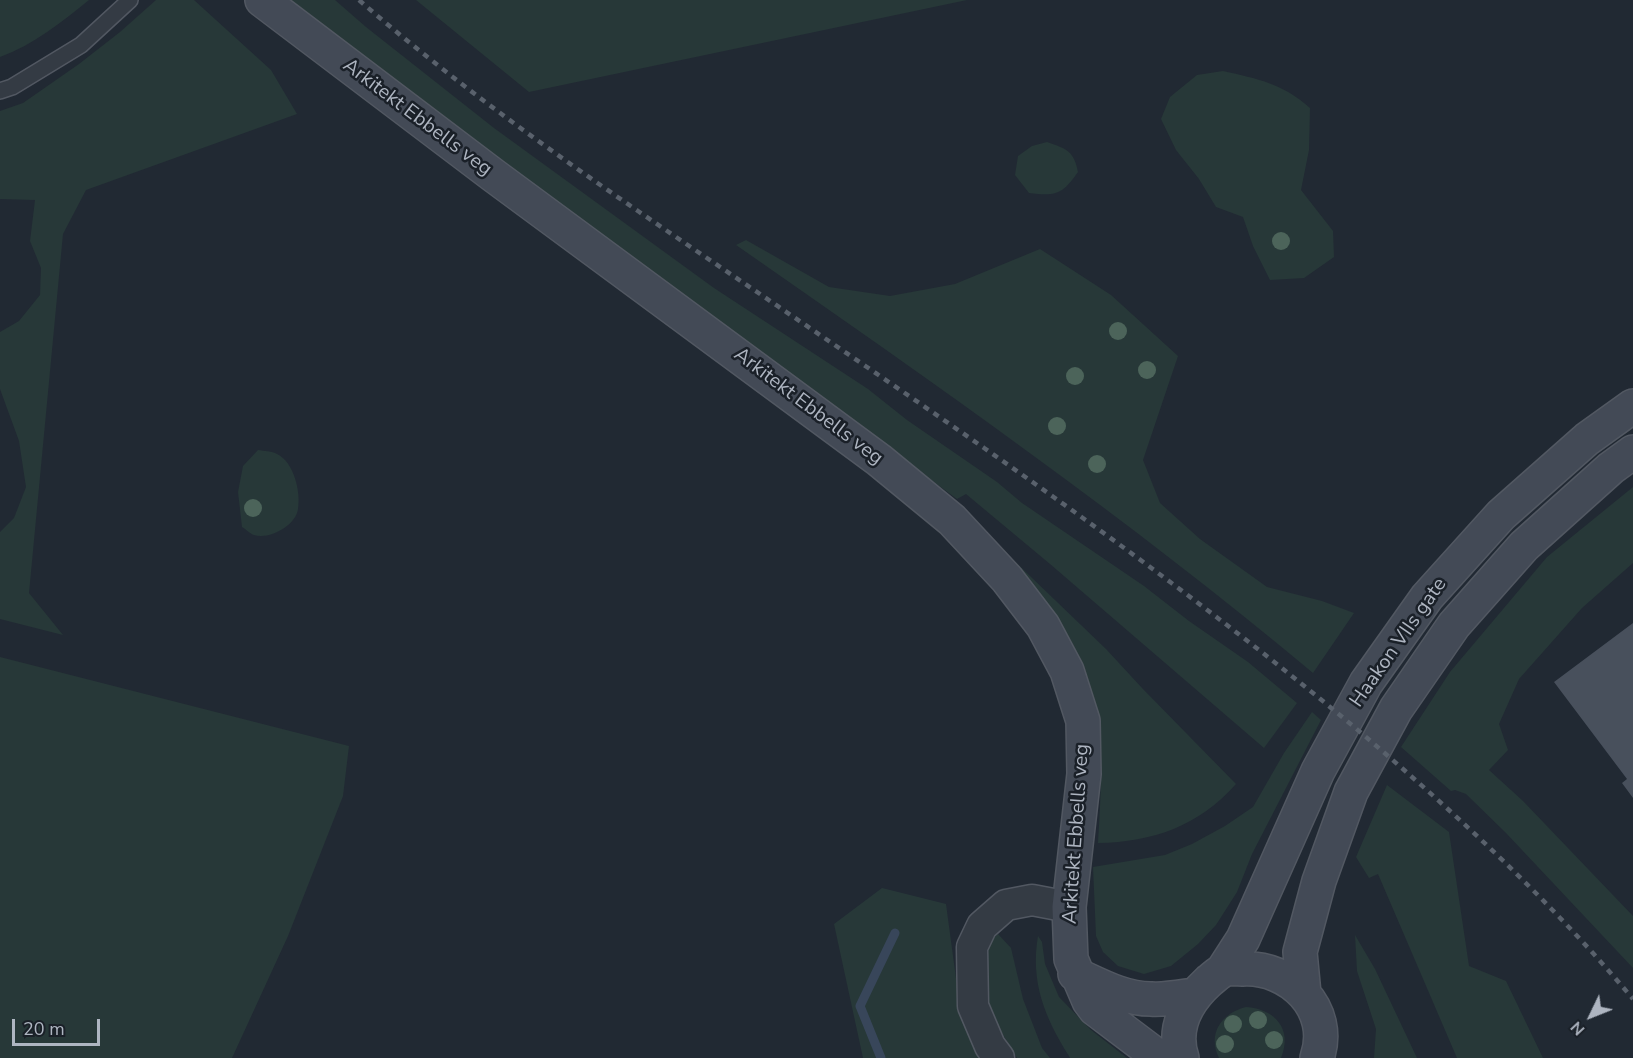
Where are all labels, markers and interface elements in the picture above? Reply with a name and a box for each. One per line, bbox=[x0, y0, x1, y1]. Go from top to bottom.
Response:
street label: Arkitekt Ebbells veg bbox=[338, 54, 496, 182]
street label: Arkitekt Ebbells veg bbox=[729, 343, 887, 471]
street label: Haakon VIIs gate bbox=[1345, 574, 1453, 712]
street label: Arkitekt Ebbells veg bbox=[1059, 743, 1095, 925]
north arrow bbox=[1561, 986, 1621, 1046]
scale bar bbox=[15, 1007, 104, 1045]
text: N bbox=[1566, 1016, 1590, 1040]
text: 20 m bbox=[23, 1017, 65, 1041]

